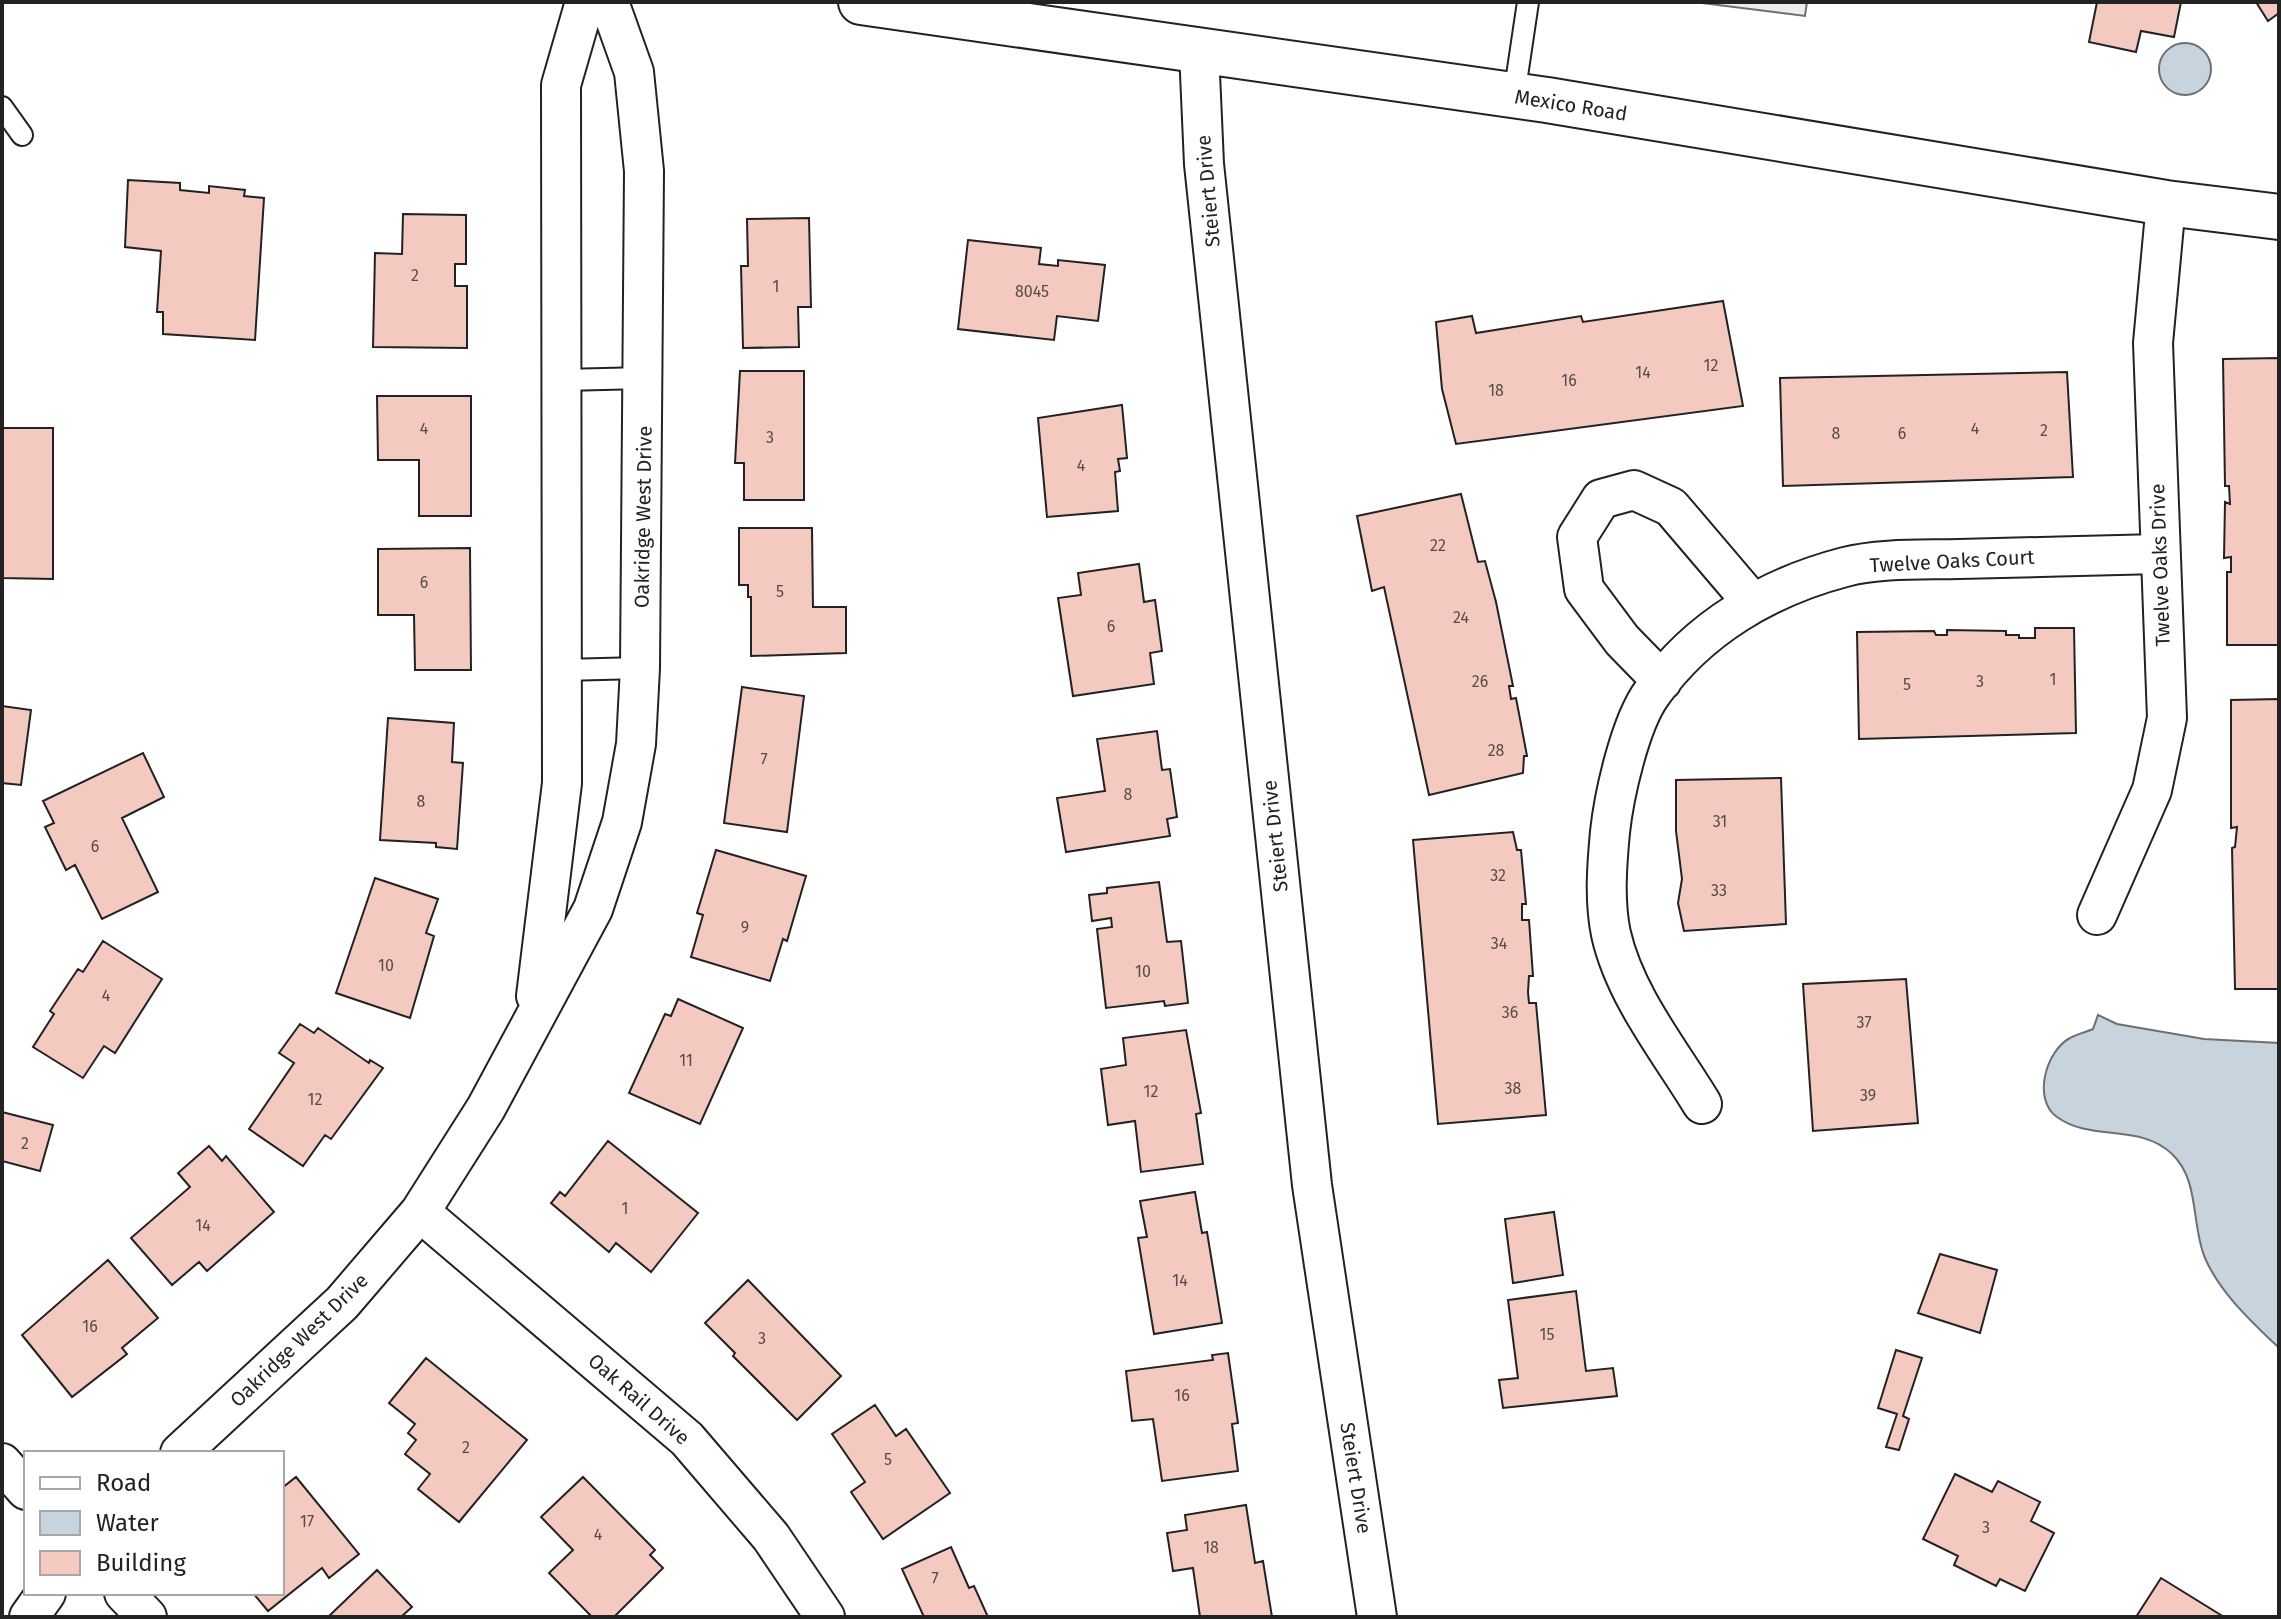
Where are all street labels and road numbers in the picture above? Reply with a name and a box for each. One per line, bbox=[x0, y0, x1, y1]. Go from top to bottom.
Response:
street label: Mexico Road bbox=[1513, 84, 1629, 126]
street label: Steiert Drive bbox=[1191, 134, 1225, 248]
street label: Oakridge West Drive bbox=[629, 426, 657, 608]
street label: Twelve Oaks Drive bbox=[2145, 483, 2175, 647]
street label: Twelve Oaks Court bbox=[1869, 545, 2036, 577]
street label: Steiert Drive bbox=[1257, 779, 1293, 893]
street label: Oakridge West Drive bbox=[225, 1268, 373, 1412]
street label: Oak Rail Drive bbox=[583, 1348, 695, 1450]
street label: Steiert Drive bbox=[1335, 1421, 1377, 1535]

